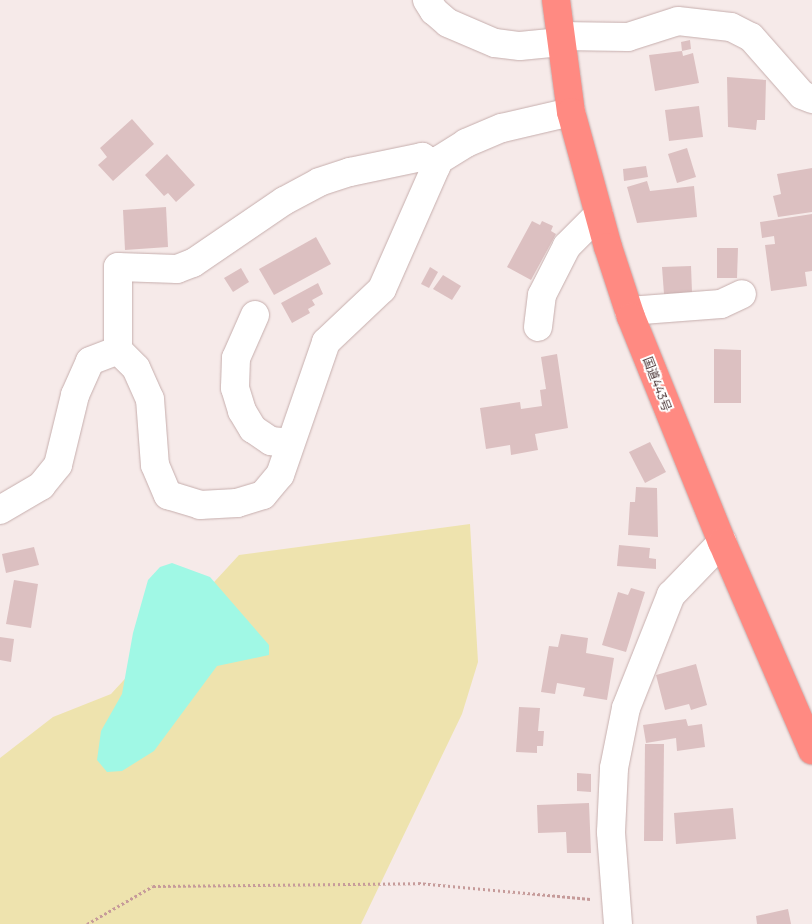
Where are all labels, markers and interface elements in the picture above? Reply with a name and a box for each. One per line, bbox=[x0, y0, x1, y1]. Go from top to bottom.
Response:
street label: 国道443号 bbox=[640, 355, 674, 413]

